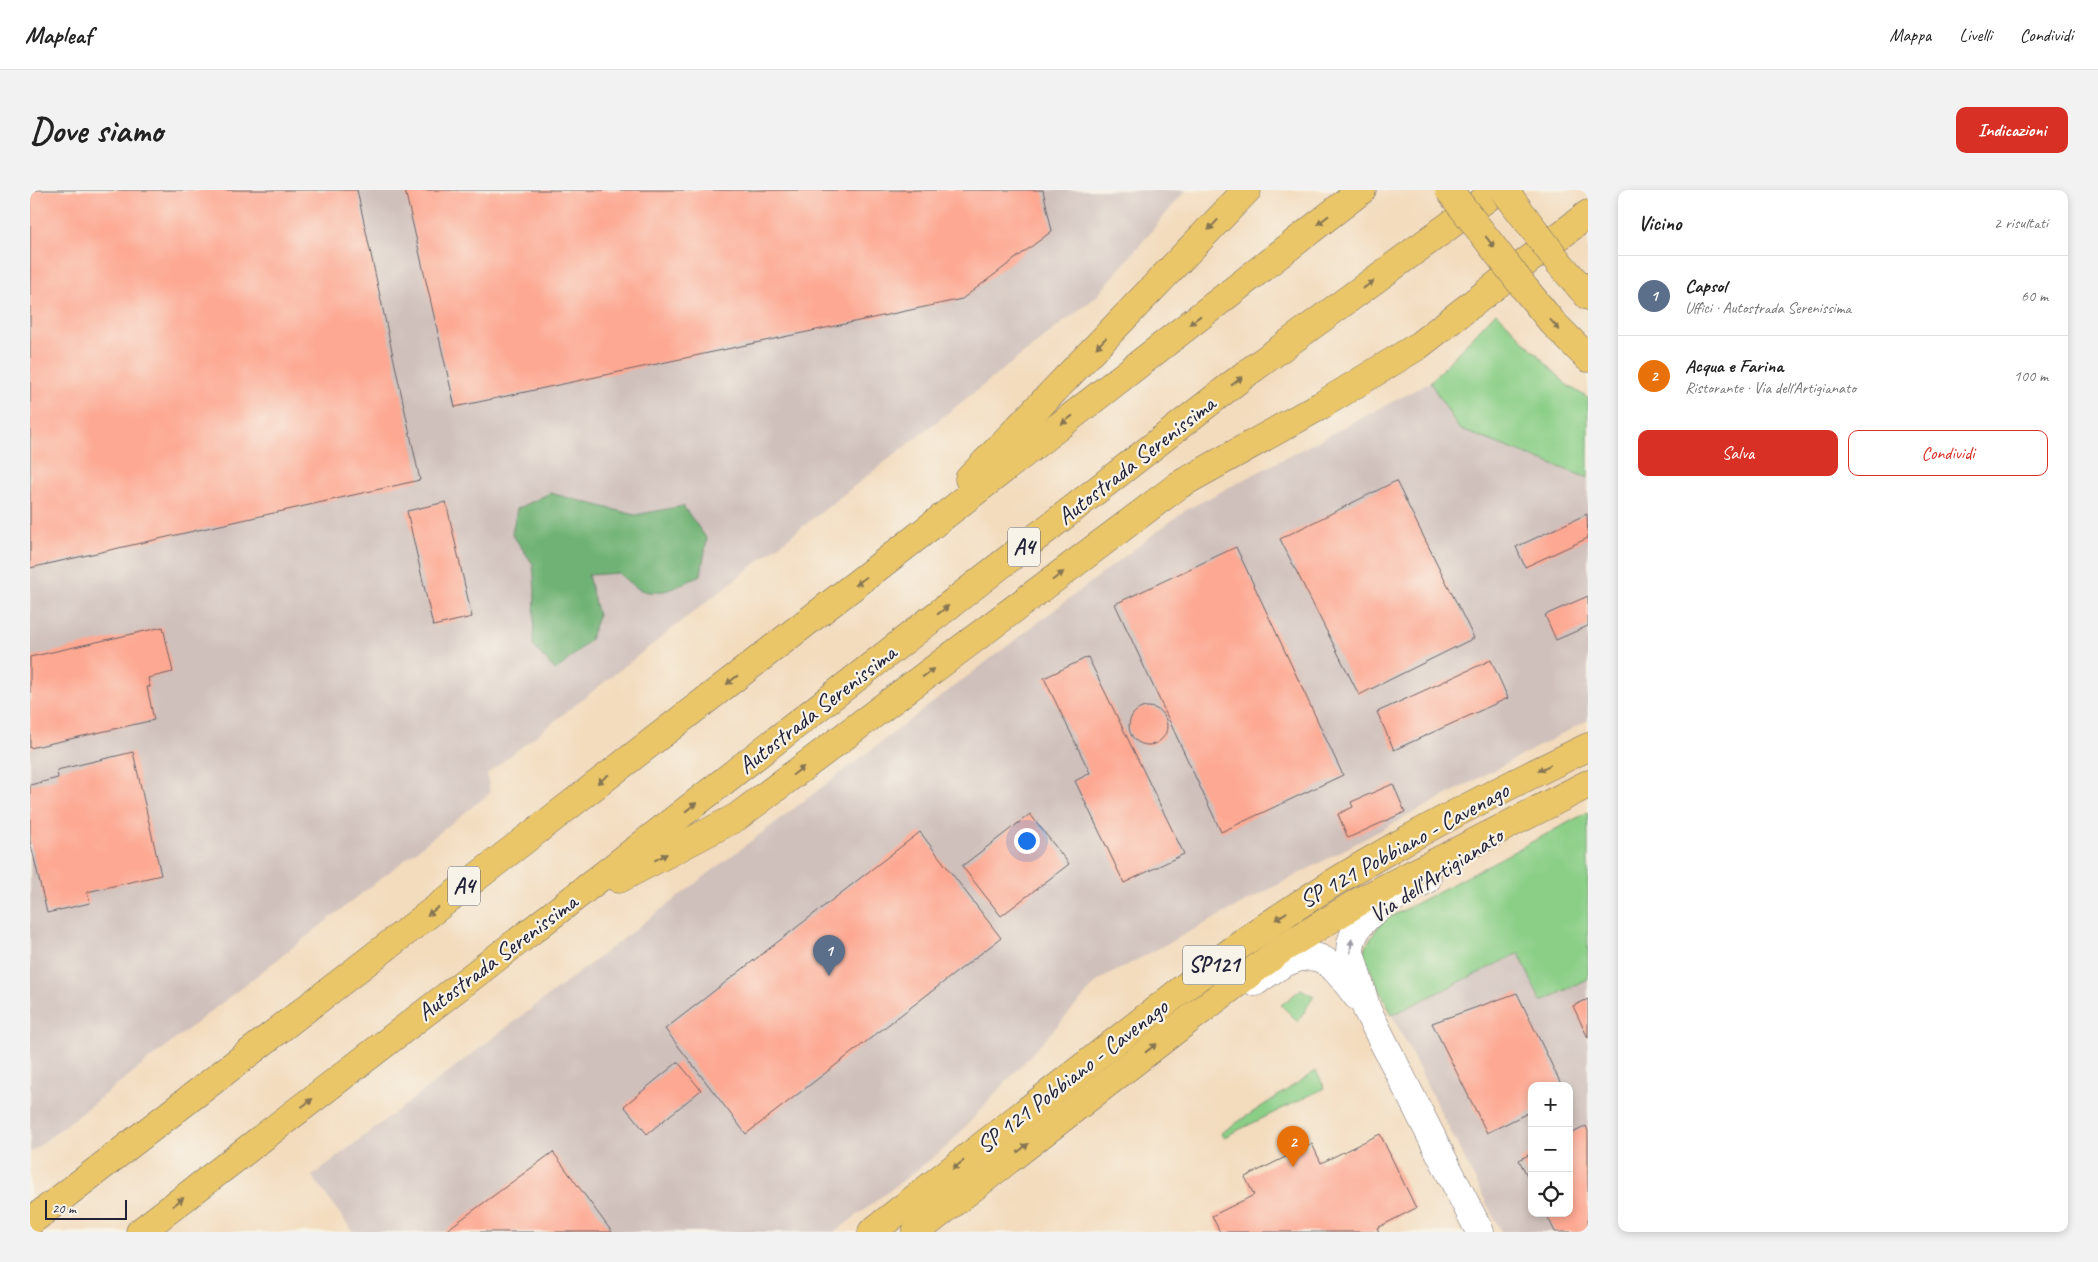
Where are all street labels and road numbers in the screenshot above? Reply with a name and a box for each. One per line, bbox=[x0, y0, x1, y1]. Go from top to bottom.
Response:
street label: Autostrada Serenissima bbox=[1051, 388, 1223, 531]
road number: A4 bbox=[1008, 528, 1040, 567]
street label: Autostrada Serenissima bbox=[732, 637, 904, 780]
street label: SP 121 Pobbiano - Cavenago bbox=[1294, 774, 1515, 915]
street label: Via dell'Artigianato bbox=[1364, 819, 1511, 929]
road number: A4 bbox=[448, 866, 480, 906]
street label: Autostrada Serenissima bbox=[411, 886, 585, 1027]
road number: SP121 bbox=[1183, 946, 1245, 984]
street label: SP 121 Pobbiano - Cavenago bbox=[970, 991, 1175, 1160]

